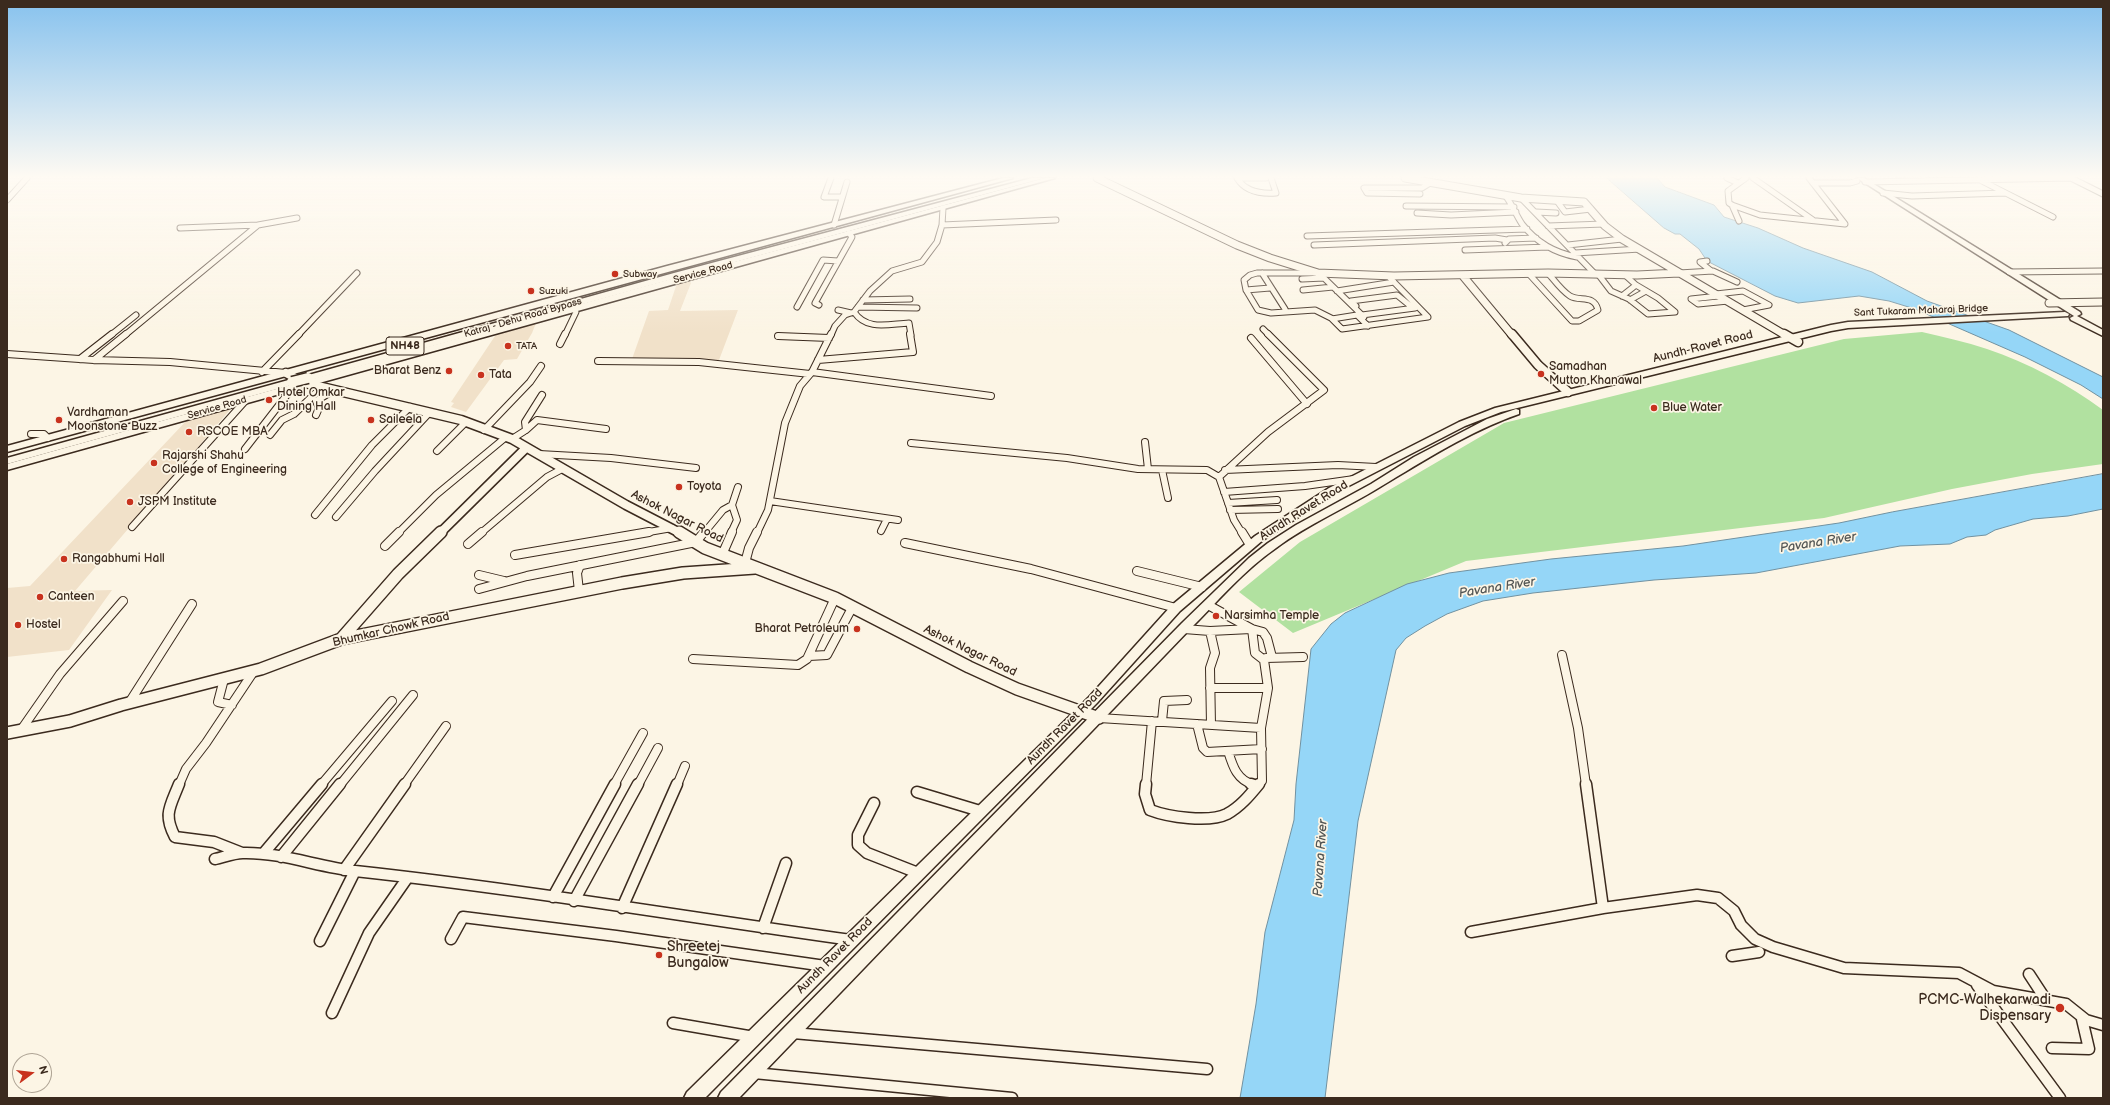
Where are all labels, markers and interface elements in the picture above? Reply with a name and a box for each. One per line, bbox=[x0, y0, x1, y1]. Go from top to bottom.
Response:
street label: Service Road bbox=[672, 259, 734, 287]
place label: Subway bbox=[623, 268, 657, 280]
marker: Subway bbox=[610, 269, 620, 279]
place label: Suzuki bbox=[539, 285, 568, 297]
marker: Suzuki bbox=[526, 286, 536, 296]
street label: Katraj - Dehu Road Bypass bbox=[463, 295, 583, 341]
street label: Sant Tukaram Maharaj Bridge bbox=[1854, 303, 1988, 319]
street label: Aundh-Ravet Road bbox=[1651, 328, 1755, 366]
road number: NH48 bbox=[386, 337, 424, 355]
place label: TATA bbox=[516, 340, 537, 352]
marker: TATA bbox=[503, 341, 513, 351]
place label: Samadhan Mutton Khanawal bbox=[1549, 360, 1642, 388]
place label: Bharat Benz bbox=[374, 364, 441, 378]
marker: Bharat Benz bbox=[444, 366, 454, 376]
place label: Tata bbox=[489, 368, 512, 382]
marker: Samadhan Mutton Khanawal bbox=[1536, 369, 1546, 379]
marker: Tata bbox=[476, 370, 486, 380]
place label: Hotel Omkar Dining Hall bbox=[277, 386, 345, 414]
street label: Service Road bbox=[186, 394, 248, 422]
marker: Hotel Omkar Dining Hall bbox=[264, 395, 274, 405]
place label: Blue Water bbox=[1662, 401, 1722, 415]
marker: Blue Water bbox=[1649, 403, 1659, 413]
place label: Vardhaman Moonstone Buzz bbox=[67, 406, 157, 434]
place label: Saileela bbox=[379, 413, 422, 427]
marker: Vardhaman Moonstone Buzz bbox=[54, 415, 64, 425]
marker: Saileela bbox=[366, 415, 376, 425]
place label: RSCOE MBA bbox=[197, 425, 268, 439]
marker: RSCOE MBA bbox=[184, 427, 194, 437]
place label: Rajarshi Shahu College of Engineering bbox=[162, 449, 287, 477]
marker: Rajarshi Shahu College of Engineering bbox=[149, 458, 159, 468]
street label: Aundh Ravet Road bbox=[1257, 478, 1351, 544]
place label: Toyota bbox=[687, 480, 721, 494]
marker: Toyota bbox=[674, 482, 684, 492]
street label: Ashok Nagar Road bbox=[628, 488, 726, 546]
place label: JSPM Institute bbox=[138, 495, 217, 509]
marker: JSPM Institute bbox=[125, 497, 135, 507]
water label: Pavana River bbox=[1779, 529, 1857, 557]
place label: Rangabhumi Hall bbox=[72, 552, 165, 566]
marker: Rangabhumi Hall bbox=[59, 554, 69, 564]
water label: Pavana River bbox=[1458, 574, 1536, 602]
place label: Canteen bbox=[48, 590, 94, 604]
marker: Canteen bbox=[35, 592, 45, 602]
place label: Narsimha Temple bbox=[1224, 609, 1319, 623]
street label: Bhumkar Chowk Road bbox=[331, 610, 451, 650]
marker: Narsimha Temple bbox=[1211, 611, 1221, 621]
place label: Hostel bbox=[26, 618, 61, 632]
marker: Hostel bbox=[13, 620, 23, 630]
place label: Bharat Petroleum bbox=[754, 622, 849, 636]
street label: Ashok Nagar Road bbox=[921, 622, 1019, 680]
marker: Bharat Petroleum bbox=[852, 624, 862, 634]
street label: Aundh Ravet Road bbox=[1024, 686, 1106, 768]
water label: Pavana River bbox=[1311, 819, 1331, 897]
street label: Aundh Ravet Road bbox=[794, 915, 876, 997]
place label: Shreetej Bungalow bbox=[667, 939, 729, 972]
marker: Shreetej Bungalow bbox=[654, 950, 664, 960]
place label: PCMC-Walhekarwadi Dispensary bbox=[1918, 992, 2051, 1024]
marker: PCMC-Walhekarwadi Dispensary bbox=[2054, 1002, 2066, 1014]
north arrow bbox=[12, 1053, 52, 1093]
text: N bbox=[36, 1064, 50, 1076]

